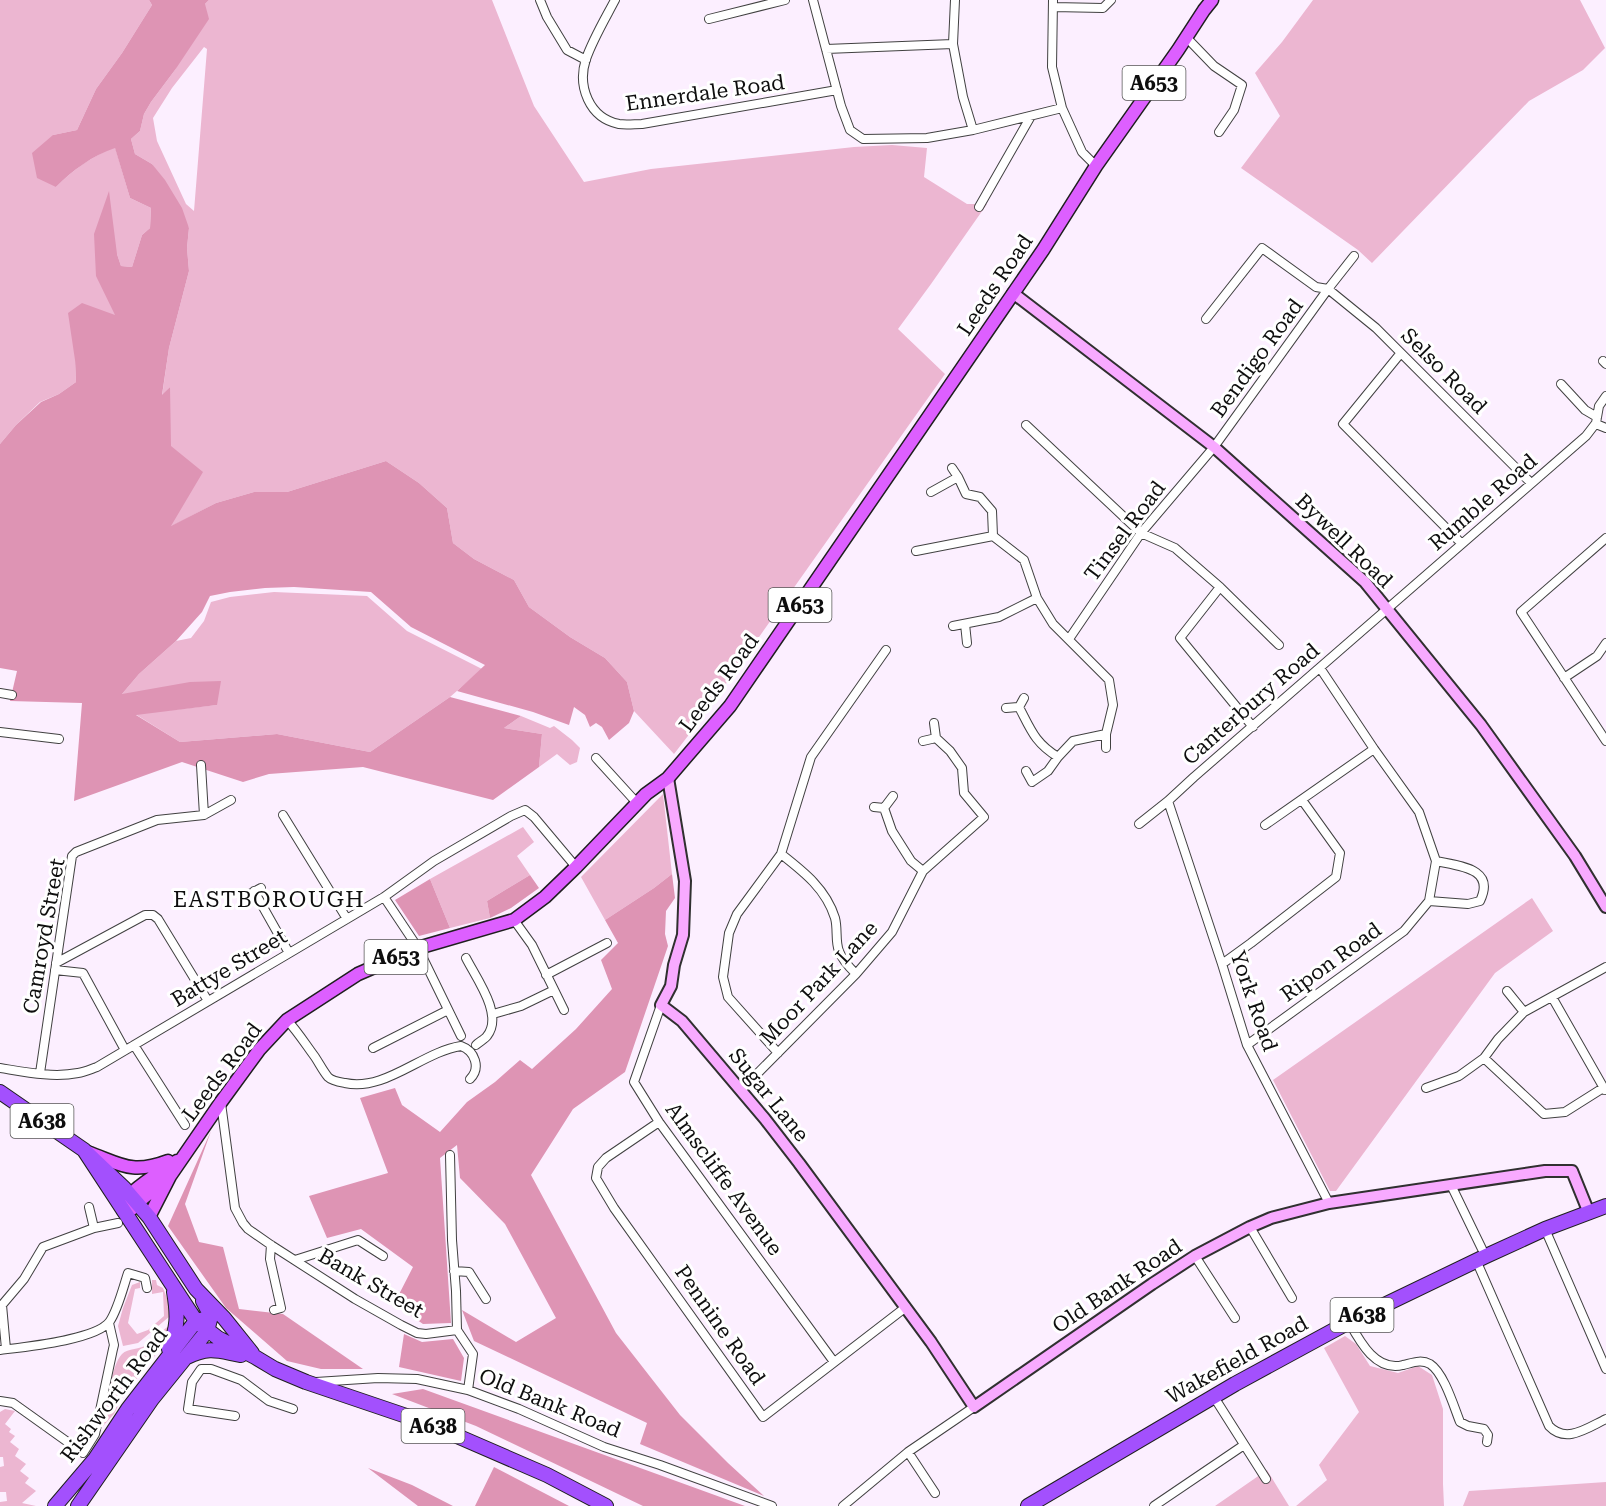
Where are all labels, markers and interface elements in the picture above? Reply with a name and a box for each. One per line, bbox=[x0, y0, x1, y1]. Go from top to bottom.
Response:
road number: A653 bbox=[1122, 66, 1186, 100]
street label: Ennerdale Road bbox=[624, 70, 787, 116]
street label: Leeds Road bbox=[952, 229, 1038, 340]
street label: Bendigo Road bbox=[1206, 294, 1308, 422]
street label: Selso Road bbox=[1396, 323, 1492, 419]
street label: Rumble Road bbox=[1424, 448, 1542, 555]
street label: Tinsel Road bbox=[1080, 476, 1171, 586]
street label: Bywell Road bbox=[1291, 489, 1398, 593]
road number: A653 bbox=[768, 588, 832, 622]
street label: Leeds Road bbox=[674, 629, 764, 737]
street label: Canterbury Road bbox=[1178, 638, 1324, 770]
street label: Camroyd Street bbox=[19, 856, 70, 1016]
district label: EASTBOROUGH bbox=[173, 887, 365, 912]
street label: Moor Park Lane bbox=[755, 916, 883, 1050]
street label: Ripon Road bbox=[1276, 917, 1386, 1007]
street label: Battye Street bbox=[167, 924, 291, 1012]
road number: A653 bbox=[364, 940, 428, 974]
street label: York Road bbox=[1226, 948, 1283, 1055]
street label: Leeds Road bbox=[177, 1018, 267, 1126]
street label: Sugar Lane bbox=[724, 1044, 814, 1146]
street label: Almscliffe Avenue bbox=[661, 1098, 787, 1260]
road number: A638 bbox=[10, 1104, 74, 1138]
street label: Old Bank Road bbox=[1048, 1234, 1187, 1338]
street label: Bank Street bbox=[314, 1243, 428, 1323]
street label: Pennine Road bbox=[670, 1261, 770, 1390]
road number: A638 bbox=[1330, 1298, 1394, 1332]
street label: Wakefield Road bbox=[1162, 1311, 1313, 1409]
street label: Rishworth Road bbox=[56, 1323, 173, 1467]
street label: Old Bank Road bbox=[476, 1364, 625, 1443]
road number: A638 bbox=[402, 1409, 464, 1443]

